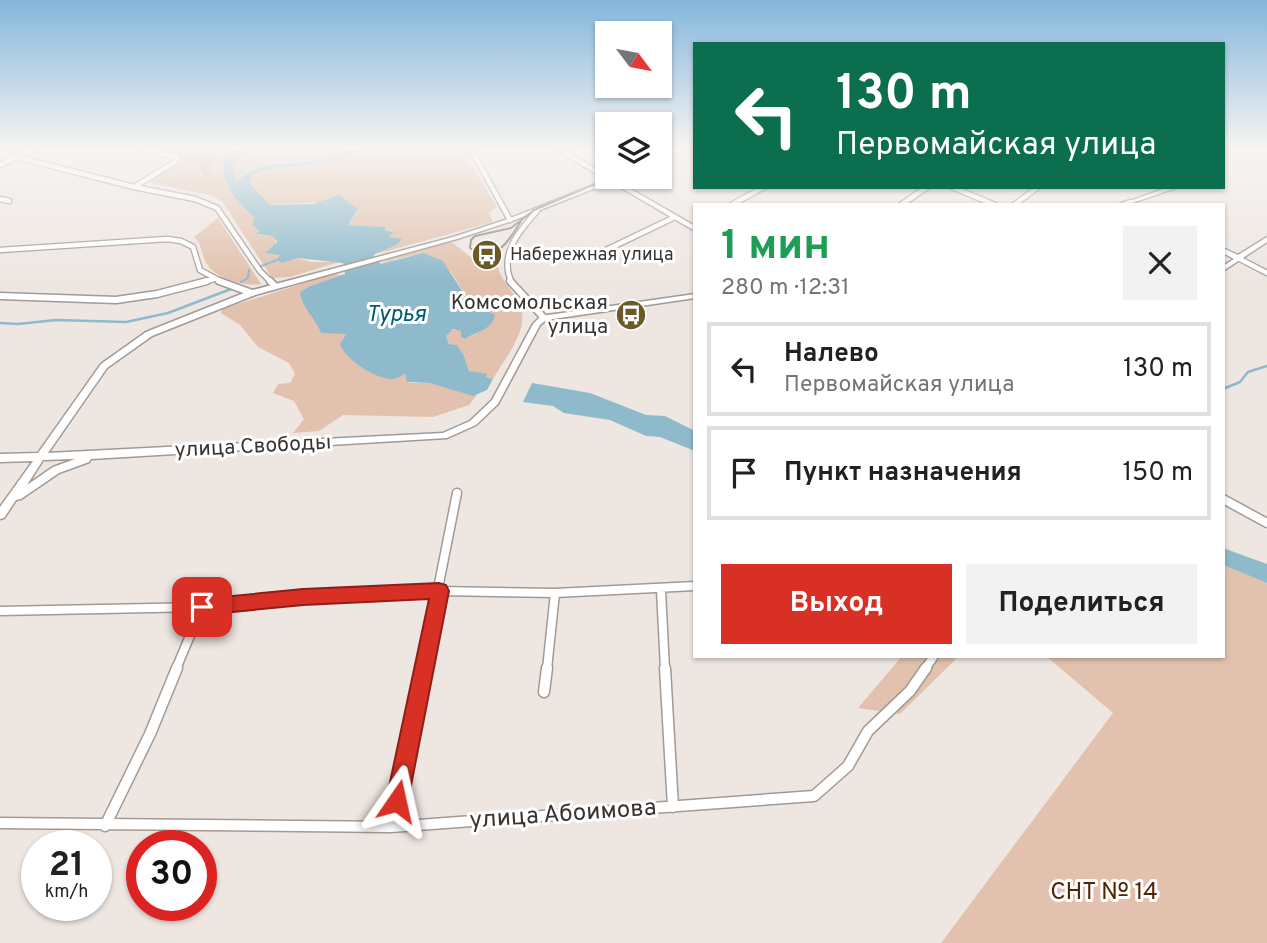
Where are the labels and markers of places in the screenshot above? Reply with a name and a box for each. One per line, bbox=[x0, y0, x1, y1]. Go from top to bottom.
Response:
bus stop icon: Набережная улица bbox=[470, 238, 504, 272]
place label: Набережная улица bbox=[510, 244, 673, 267]
place label: Комсомольская улица bbox=[451, 290, 608, 341]
bus stop icon: Комсомольская улица bbox=[614, 298, 648, 332]
pin bbox=[172, 577, 232, 637]

